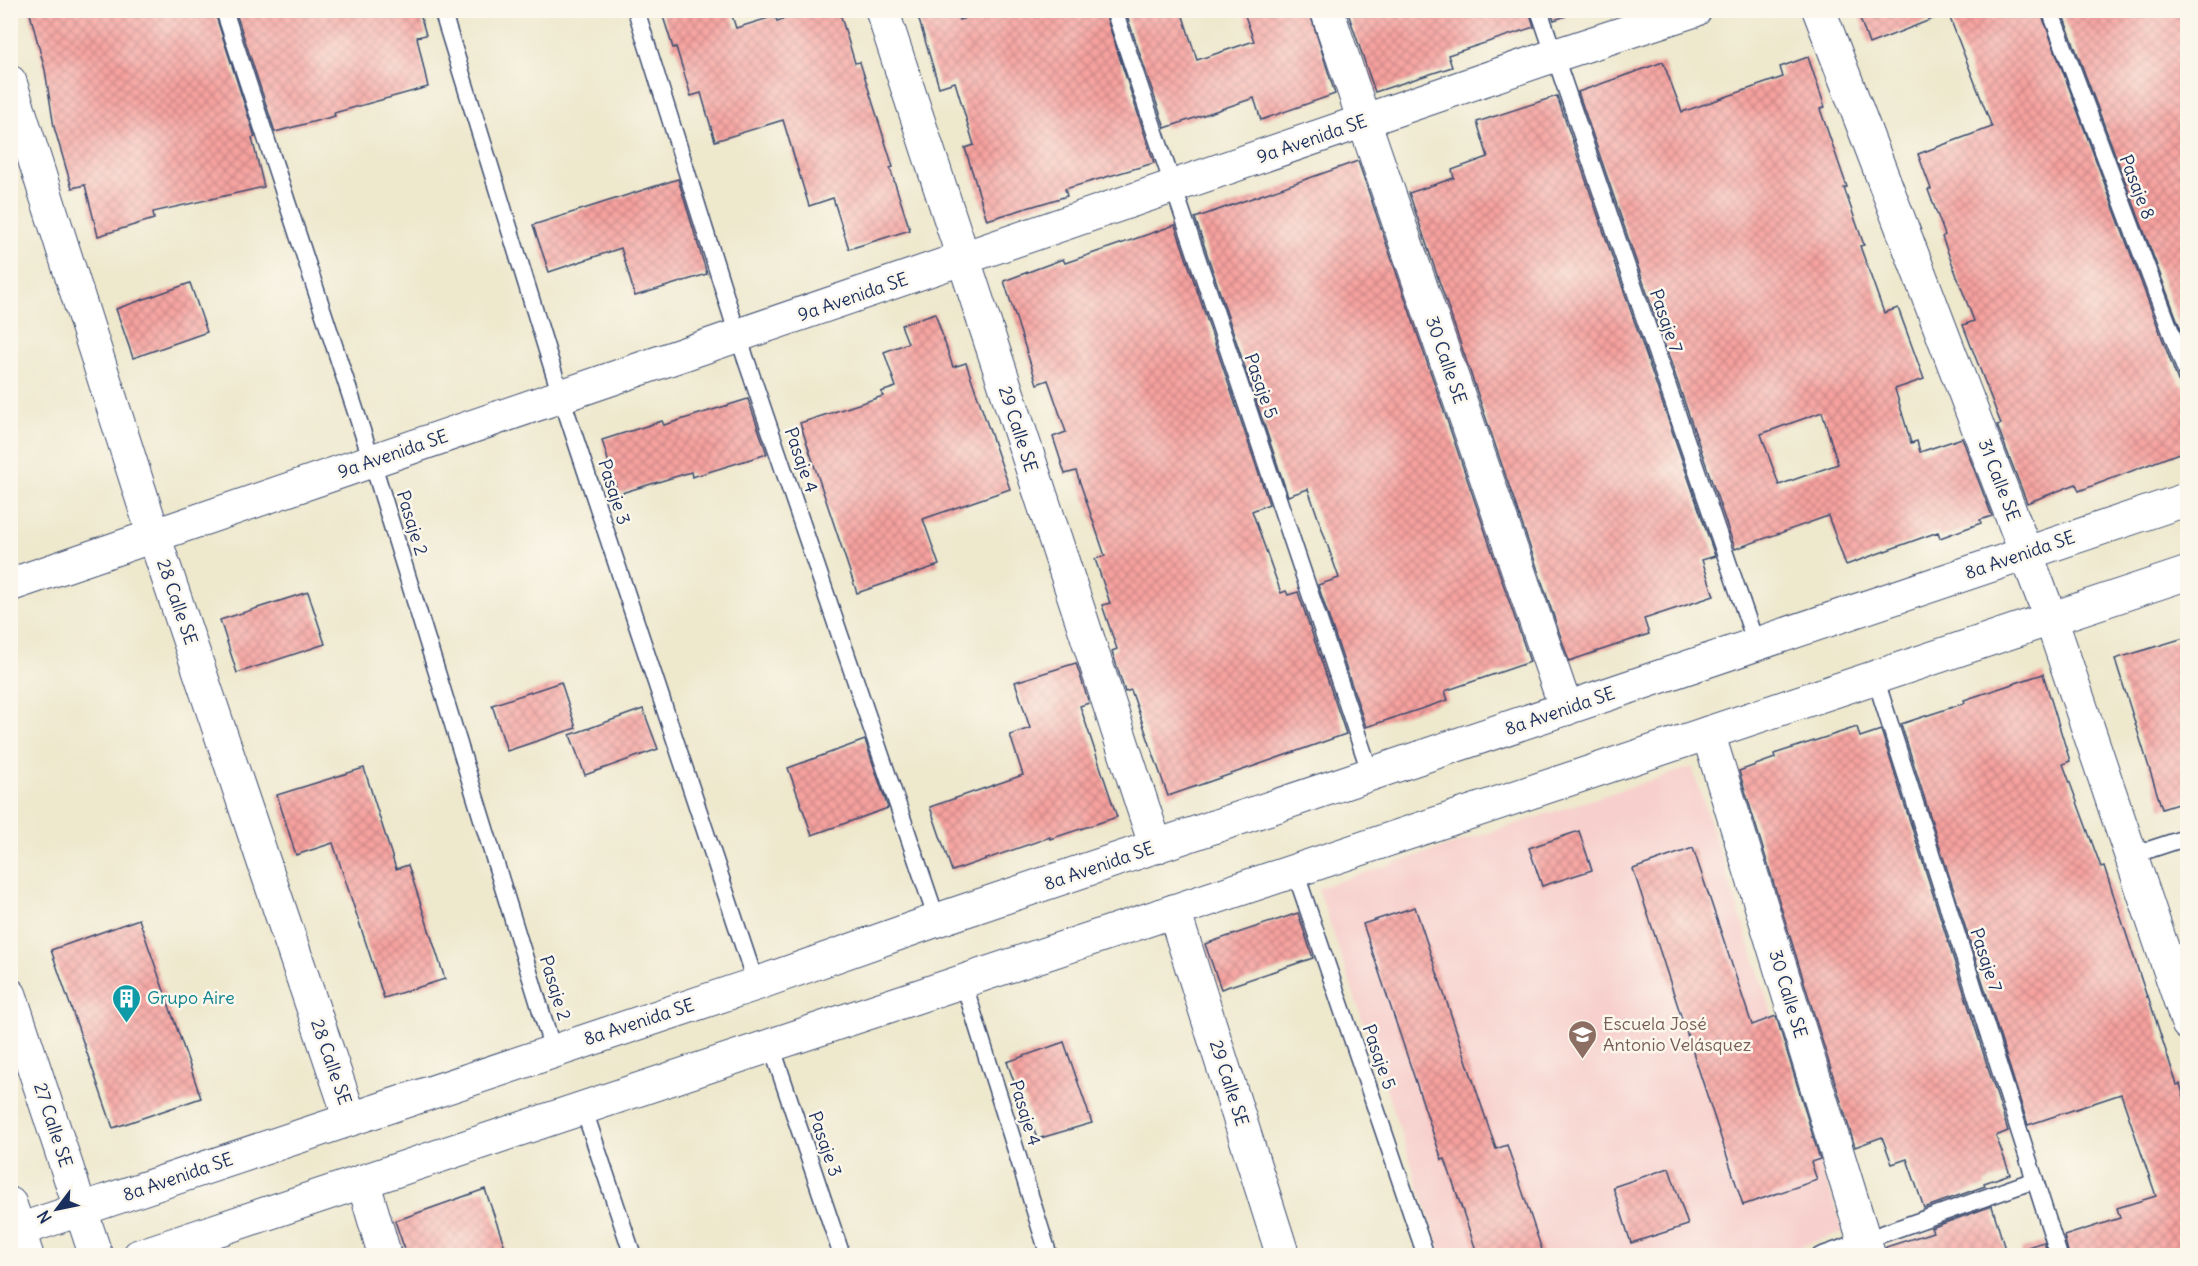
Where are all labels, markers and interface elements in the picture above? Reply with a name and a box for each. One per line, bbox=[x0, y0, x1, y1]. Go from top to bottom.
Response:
street label: 9a Avenida SE bbox=[1254, 109, 1370, 168]
street label: Pasaje 8 bbox=[2115, 151, 2160, 222]
street label: 9a Avenida SE bbox=[795, 267, 911, 326]
street label: Pasaje 7 bbox=[1645, 286, 1688, 356]
street label: 30 Calle SE bbox=[1421, 313, 1472, 407]
street label: Pasaje 5 bbox=[1240, 350, 1283, 421]
street label: 29 Calle SE bbox=[994, 383, 1043, 475]
street label: 9a Avenida SE bbox=[335, 424, 451, 483]
street label: Pasaje 4 bbox=[780, 424, 823, 496]
street label: 31 Calle SE bbox=[1973, 436, 2026, 524]
street label: Pasaje 3 bbox=[593, 456, 636, 527]
street label: Pasaje 2 bbox=[392, 487, 433, 558]
street label: 8a Avenida SE bbox=[1962, 525, 2078, 584]
street label: 28 Calle SE bbox=[152, 556, 203, 648]
street label: 8a Avenida SE bbox=[1502, 681, 1618, 740]
street label: 8a Avenida SE bbox=[1041, 836, 1157, 895]
street label: Pasaje 7 bbox=[1965, 925, 2008, 995]
street label: 30 Calle SE bbox=[1764, 947, 1813, 1041]
street label: Pasaje 2 bbox=[535, 952, 576, 1023]
building icon: Grupo Aire bbox=[110, 982, 142, 1024]
place label: Grupo Aire bbox=[147, 986, 235, 1009]
street label: 8a Avenida SE bbox=[581, 993, 697, 1050]
place label: Escuela José Antonio Velásquez bbox=[1603, 1012, 1752, 1056]
street label: 28 Calle SE bbox=[306, 1016, 357, 1108]
school or university icon: Escuela José Antonio Velásquez bbox=[1566, 1018, 1598, 1060]
street label: Pasaje 5 bbox=[1358, 1021, 1401, 1092]
street label: 29 Calle SE bbox=[1205, 1037, 1254, 1129]
street label: Pasaje 4 bbox=[1005, 1077, 1046, 1149]
street label: 27 Calle SE bbox=[29, 1080, 78, 1170]
street label: Pasaje 3 bbox=[804, 1108, 847, 1179]
street label: 8a Avenida SE bbox=[120, 1147, 236, 1206]
north arrow bbox=[27, 1179, 87, 1239]
text: N bbox=[33, 1207, 56, 1227]

